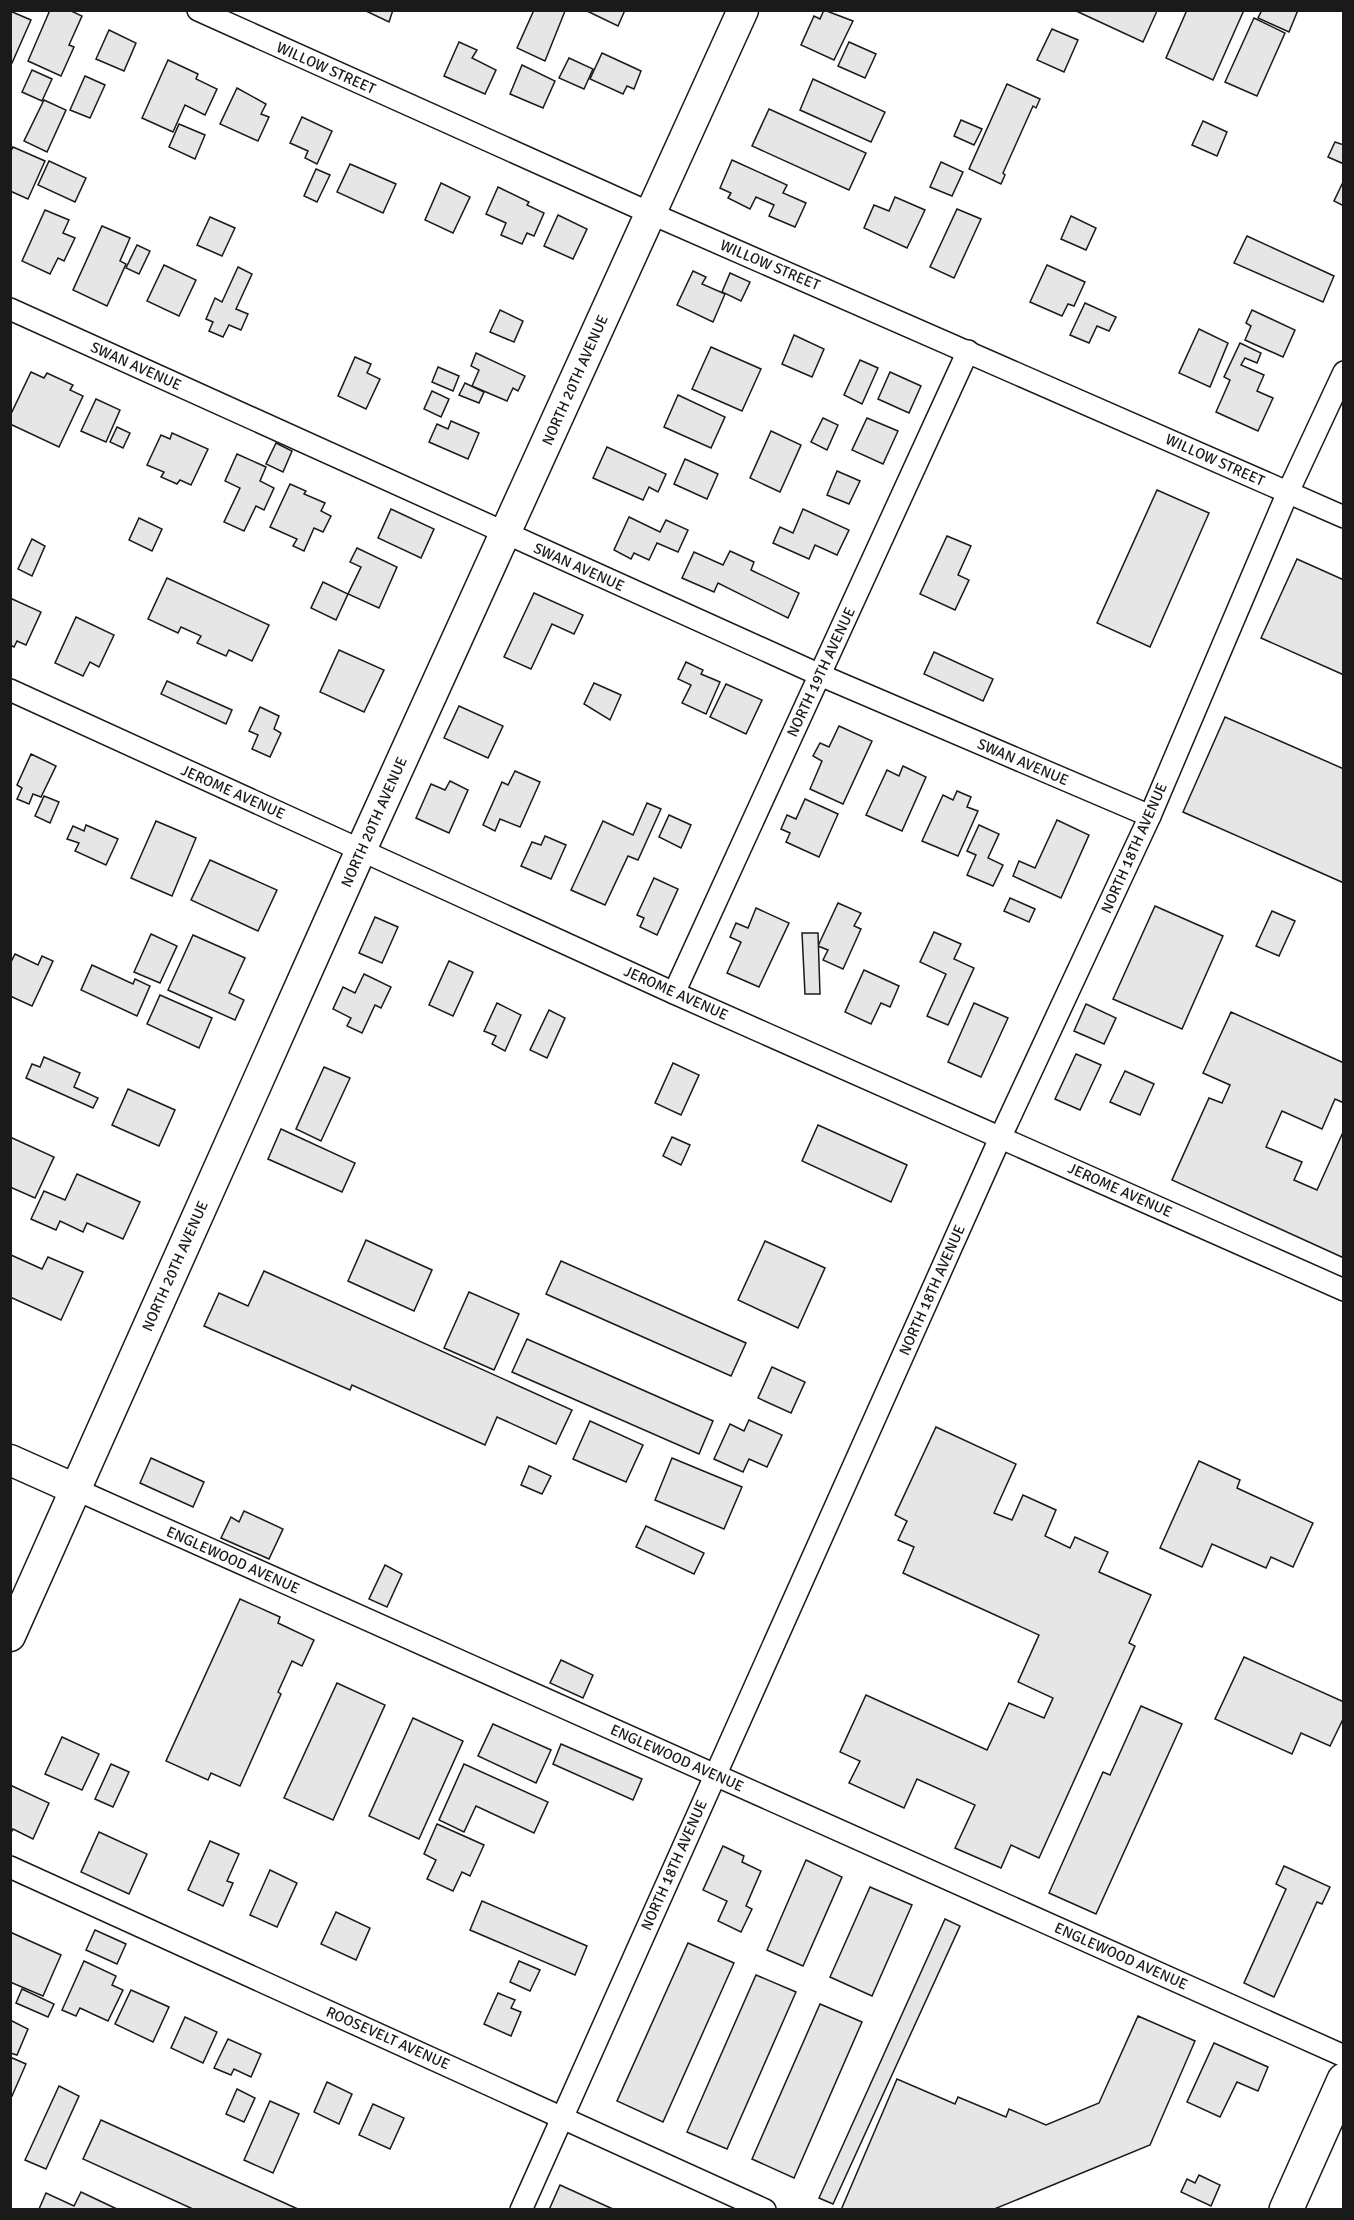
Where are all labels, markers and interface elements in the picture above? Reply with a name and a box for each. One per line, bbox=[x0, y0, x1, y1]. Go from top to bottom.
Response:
street label: WILLOW STREET bbox=[274, 38, 379, 98]
street label: WILLOW STREET bbox=[717, 236, 823, 294]
street label: NORTH 20TH AVENUE bbox=[538, 312, 612, 448]
street label: SWAN AVENUE bbox=[88, 338, 184, 394]
street label: WILLOW STREET bbox=[1163, 430, 1268, 490]
street label: SWAN AVENUE bbox=[531, 539, 627, 595]
street label: NORTH 19TH AVENUE bbox=[783, 604, 859, 740]
street label: SWAN AVENUE bbox=[975, 735, 1071, 789]
street label: NORTH 20TH AVENUE bbox=[337, 754, 411, 890]
street label: JEROME AVENUE bbox=[178, 761, 288, 823]
street label: NORTH 18TH AVENUE bbox=[1097, 780, 1171, 916]
street label: JEROME AVENUE bbox=[621, 962, 731, 1024]
street label: JEROME AVENUE bbox=[1065, 1159, 1175, 1221]
street label: NORTH 20TH AVENUE bbox=[138, 1198, 212, 1334]
street label: NORTH 18TH AVENUE bbox=[895, 1222, 969, 1358]
street label: ENGLEWOOD AVENUE bbox=[163, 1522, 303, 1598]
street label: ENGLEWOOD AVENUE bbox=[607, 1720, 747, 1796]
street label: NORTH 18TH AVENUE bbox=[637, 1797, 711, 1933]
street label: ENGLEWOOD AVENUE bbox=[1051, 1918, 1191, 1994]
street label: ROOSEVELT AVENUE bbox=[323, 2003, 453, 2073]

